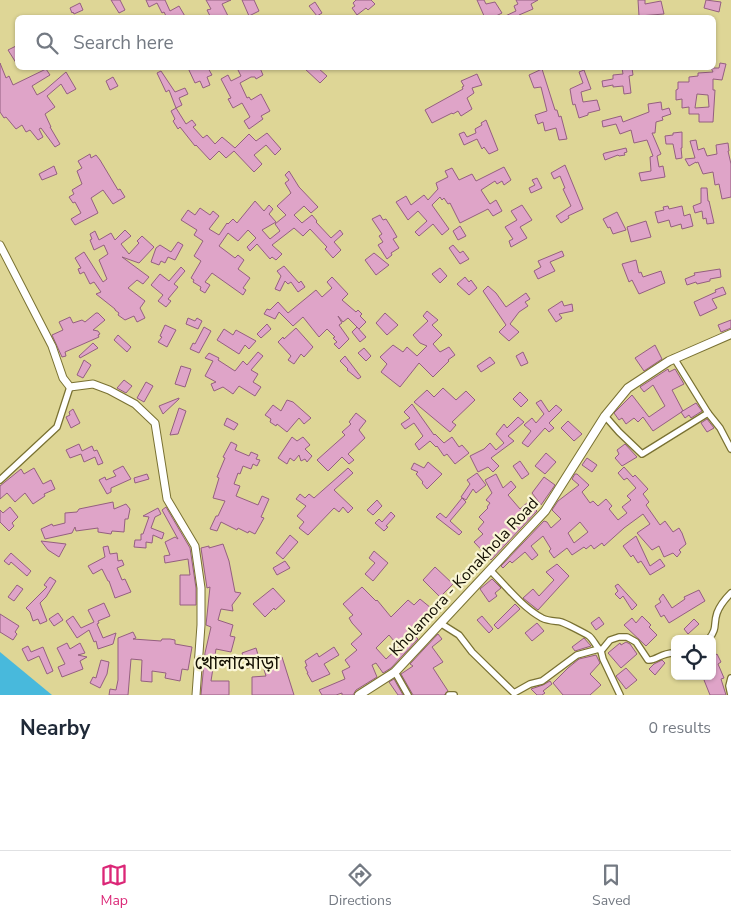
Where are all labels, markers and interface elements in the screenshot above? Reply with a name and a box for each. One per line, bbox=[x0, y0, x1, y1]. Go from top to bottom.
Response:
search box bbox=[15, 15, 716, 70]
icon: search bbox=[33, 29, 61, 57]
text: Search here bbox=[73, 30, 174, 56]
street label: Kholamora - Konakhola Road bbox=[384, 493, 544, 661]
map controls bbox=[671, 635, 716, 680]
button: locate bbox=[671, 635, 716, 680]
district label: খোলামোড়া bbox=[195, 650, 280, 676]
text: Nearby bbox=[20, 714, 90, 742]
text: 0 results bbox=[649, 717, 711, 739]
tab: Map bbox=[100, 861, 128, 910]
tab: Directions bbox=[329, 861, 392, 910]
tab: Saved bbox=[592, 861, 631, 910]

